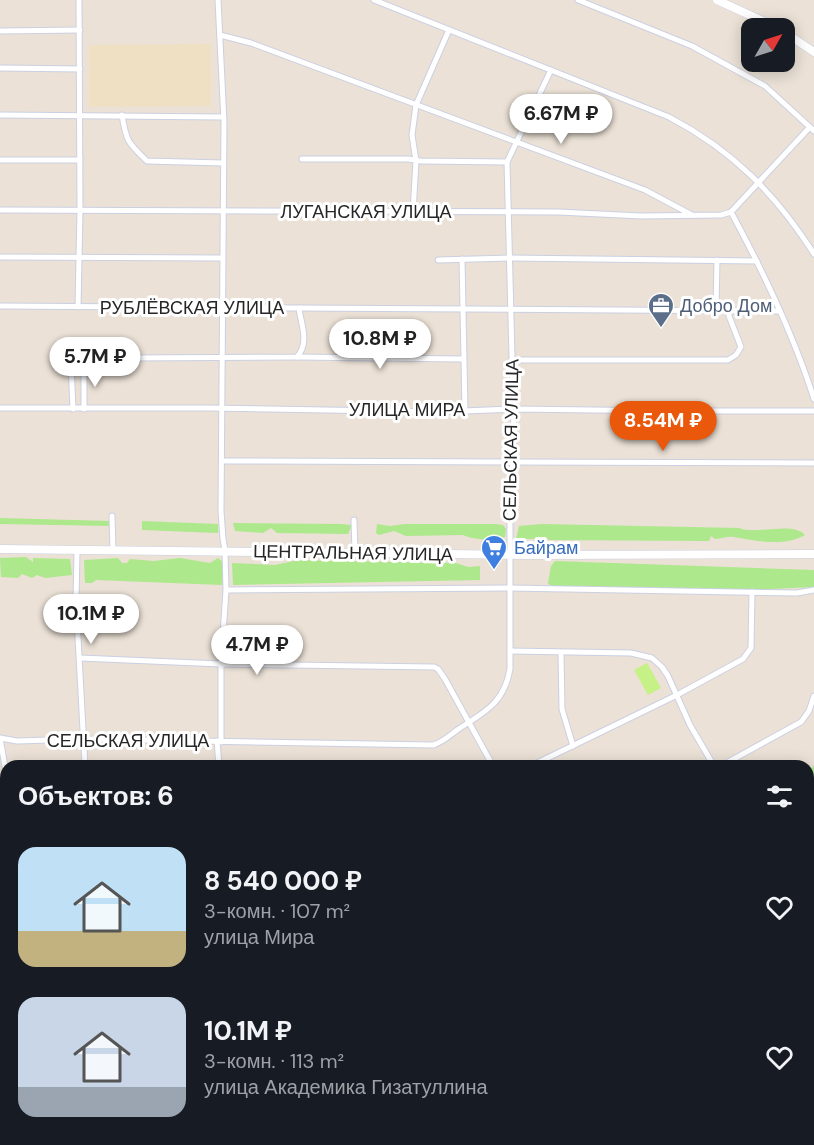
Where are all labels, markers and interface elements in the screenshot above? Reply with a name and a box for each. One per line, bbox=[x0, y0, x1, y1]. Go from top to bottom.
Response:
north arrow bbox=[741, 18, 795, 72]
map controls bbox=[741, 18, 795, 72]
pin: 6.67M ₽ bbox=[506, 94, 616, 145]
text: 6.67M ₽ bbox=[523, 100, 599, 126]
street label: ЛУГАНСКАЯ УЛИЦА bbox=[281, 200, 451, 224]
office icon: Добро Дом bbox=[646, 291, 676, 329]
place label: Добро Дом bbox=[680, 294, 772, 318]
street label: РУБЛЁВСКАЯ УЛИЦА bbox=[100, 296, 284, 320]
pin: 10.8M ₽ bbox=[325, 319, 435, 370]
text: 10.8M ₽ bbox=[343, 325, 417, 351]
pin: 5.7M ₽ bbox=[46, 337, 144, 388]
text: 5.7M ₽ bbox=[63, 343, 127, 369]
street label: СЕЛЬСКАЯ УЛИЦА bbox=[498, 359, 524, 521]
street label: УЛИЦА МИРА bbox=[349, 398, 465, 422]
pin: 8.54M ₽ bbox=[608, 401, 718, 452]
text: 8.54M ₽ bbox=[624, 407, 702, 433]
supermarket icon: Байрам bbox=[479, 533, 509, 571]
place label: Байрам bbox=[514, 536, 578, 560]
street label: ЦЕНТРАЛЬНАЯ УЛИЦА bbox=[253, 539, 453, 567]
pin: 10.1M ₽ bbox=[36, 594, 146, 645]
text: 10.1M ₽ bbox=[57, 600, 125, 626]
pin: 4.7M ₽ bbox=[208, 625, 306, 676]
text: 4.7M ₽ bbox=[225, 631, 289, 657]
street label: СЕЛЬСКАЯ УЛИЦА bbox=[47, 729, 209, 753]
text: Объектов: 6 bbox=[18, 779, 174, 813]
icon: filters bbox=[763, 780, 796, 813]
text: 8 540 000 ₽ bbox=[204, 864, 362, 898]
icon: home bbox=[66, 871, 138, 943]
icon: heart bbox=[763, 891, 796, 924]
text: 3-комн. · 107 m² bbox=[204, 898, 350, 924]
text: улица Мира bbox=[204, 924, 314, 950]
text: 10.1M ₽ bbox=[204, 1014, 292, 1048]
icon: home bbox=[66, 1021, 138, 1093]
icon: heart bbox=[763, 1041, 796, 1074]
text: 3-комн. · 113 m² bbox=[204, 1048, 344, 1074]
text: улица Академика Гизатуллина bbox=[204, 1074, 488, 1100]

